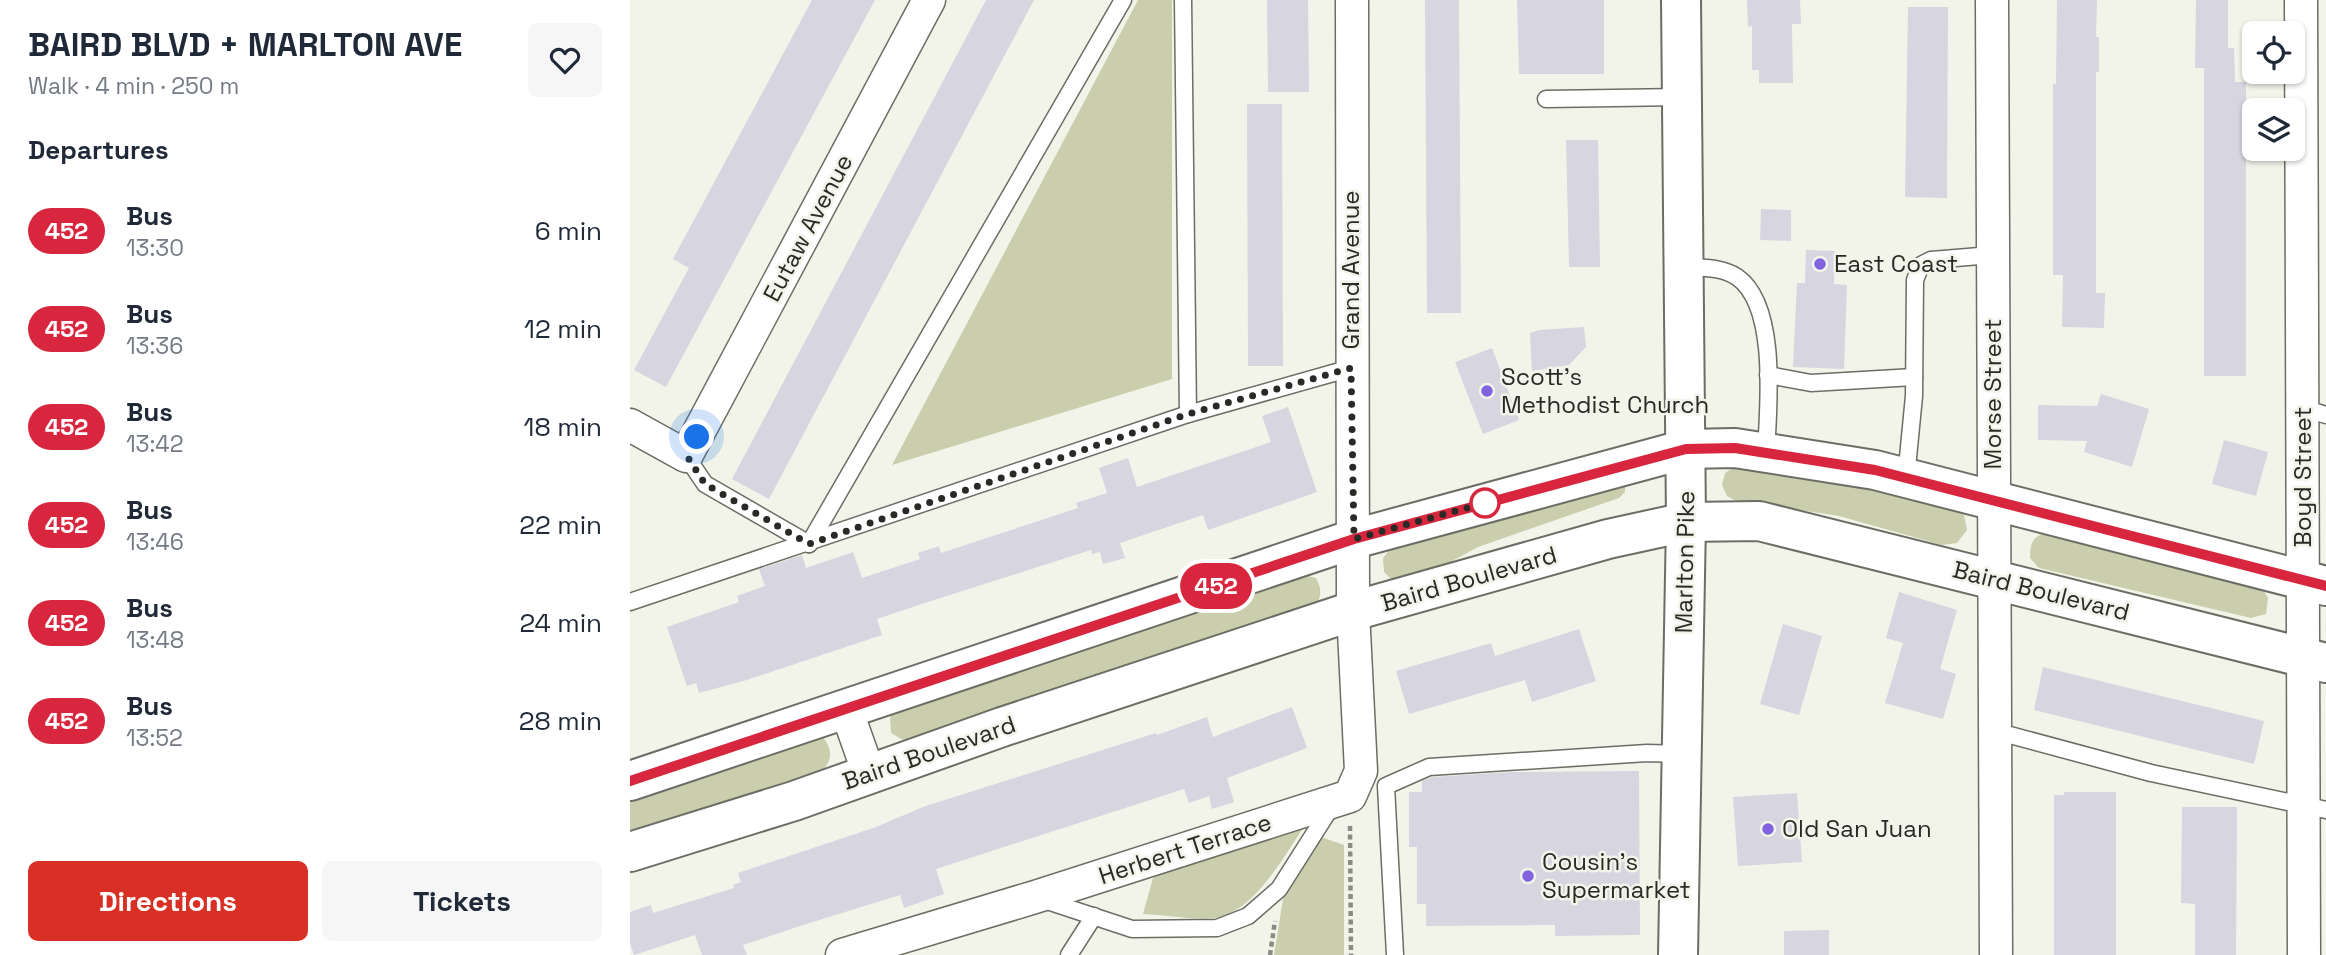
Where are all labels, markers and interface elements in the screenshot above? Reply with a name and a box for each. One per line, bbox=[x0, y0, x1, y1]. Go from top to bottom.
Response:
map controls bbox=[2242, 21, 2305, 161]
button: locate bbox=[2242, 21, 2305, 84]
button: heart bbox=[528, 23, 602, 97]
text: BAIRD BLVD + MARLTON AVE bbox=[28, 24, 462, 66]
text: Walk · 4 min · 250 m bbox=[28, 71, 239, 101]
button: layers bbox=[2242, 98, 2305, 161]
text: Departures bbox=[28, 133, 169, 167]
street label: Eutaw Avenue bbox=[756, 149, 859, 307]
street label: Grand Avenue bbox=[1335, 190, 1366, 350]
text: Bus bbox=[126, 199, 173, 233]
text: 6 min bbox=[535, 214, 602, 248]
text: 452 bbox=[45, 215, 88, 246]
text: 13:30 bbox=[126, 233, 184, 263]
place label: East Coast bbox=[1834, 248, 1958, 279]
marker: East Coast bbox=[1812, 256, 1828, 272]
text: Bus bbox=[126, 297, 173, 331]
text: 12 min bbox=[524, 312, 602, 346]
text: 452 bbox=[45, 313, 88, 344]
street label: Morse Street bbox=[1977, 319, 2008, 469]
text: 13:36 bbox=[126, 331, 183, 361]
place label: Scott's Methodist Church bbox=[1501, 361, 1709, 420]
marker: Scott's Methodist Church bbox=[1479, 383, 1495, 399]
text: Bus bbox=[126, 395, 173, 429]
street label: Boyd Street bbox=[2287, 407, 2318, 547]
text: 18 min bbox=[524, 410, 602, 444]
text: 452 bbox=[45, 411, 88, 442]
your location bbox=[679, 419, 714, 454]
text: 13:42 bbox=[126, 429, 184, 459]
unlabelled marker bbox=[1470, 488, 1500, 518]
street label: Marlton Pike bbox=[1668, 490, 1701, 634]
text: Bus bbox=[126, 493, 173, 527]
text: 22 min bbox=[519, 508, 602, 542]
text: 452 bbox=[45, 509, 88, 540]
text: 13:46 bbox=[126, 527, 184, 557]
street label: Baird Boulevard bbox=[1377, 539, 1560, 618]
street label: Baird Boulevard bbox=[1949, 554, 2133, 627]
line badge: 452 bbox=[1176, 563, 1256, 609]
text: 452 bbox=[1194, 570, 1238, 601]
text: Bus bbox=[126, 591, 173, 625]
text: 24 min bbox=[519, 606, 602, 640]
text: 452 bbox=[45, 607, 88, 638]
text: 13:48 bbox=[126, 625, 184, 655]
text: Bus bbox=[126, 689, 173, 723]
text: 28 min bbox=[519, 704, 602, 738]
text: 452 bbox=[45, 705, 88, 736]
street label: Baird Boulevard bbox=[838, 708, 1020, 797]
text: 13:52 bbox=[126, 723, 183, 753]
street label: Herbert Terrace bbox=[1094, 806, 1275, 891]
place label: Old San Juan bbox=[1782, 813, 1932, 844]
marker: Old San Juan bbox=[1760, 821, 1776, 837]
place label: Cousin's Supermarket bbox=[1542, 846, 1691, 905]
button: Directions bbox=[28, 861, 308, 941]
button: Tickets bbox=[322, 861, 602, 941]
marker: Cousin's Supermarket bbox=[1520, 868, 1536, 884]

